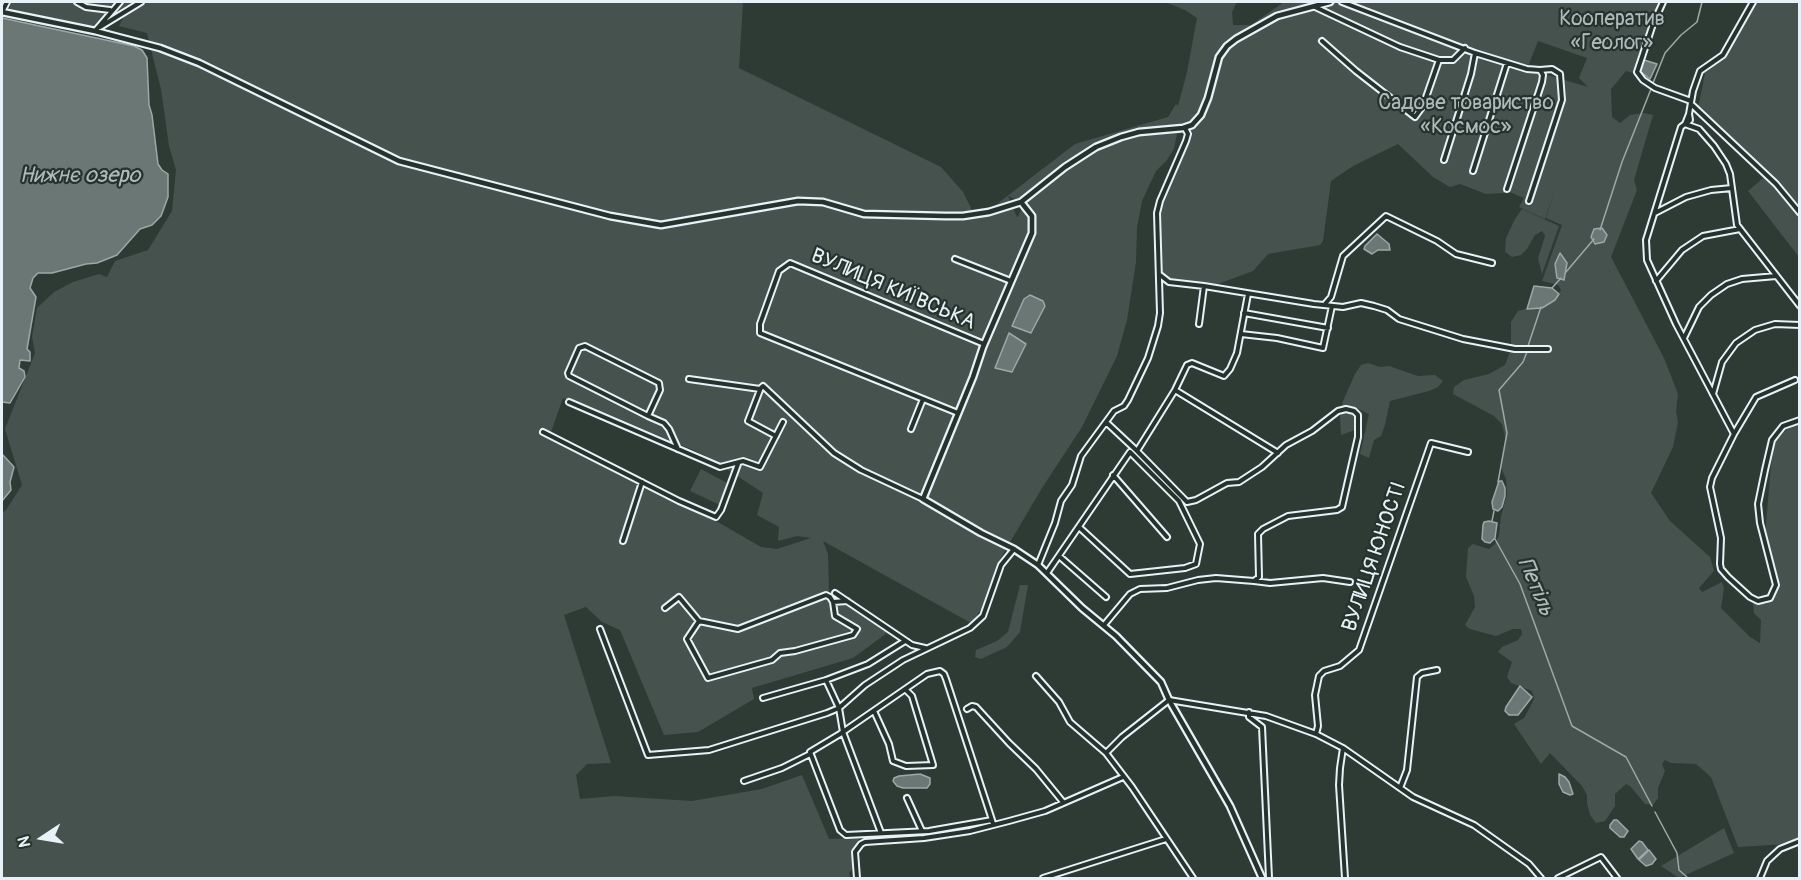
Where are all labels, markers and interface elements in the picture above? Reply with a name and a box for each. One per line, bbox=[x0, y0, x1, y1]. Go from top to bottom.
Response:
park label: Кооператив «Геолог» bbox=[1559, 7, 1665, 57]
park label: Садове товариство «Космос» bbox=[1378, 91, 1554, 141]
water label: Нижнє озеро bbox=[20, 163, 140, 189]
street label: ВУЛИЦЯ КИЇВСЬКА bbox=[807, 244, 979, 336]
street label: ВУЛИЦЯ ЮНОСТІ bbox=[1338, 479, 1412, 635]
water label: Петіль bbox=[1511, 554, 1559, 620]
north arrow bbox=[12, 808, 72, 868]
text: N bbox=[13, 834, 35, 849]

